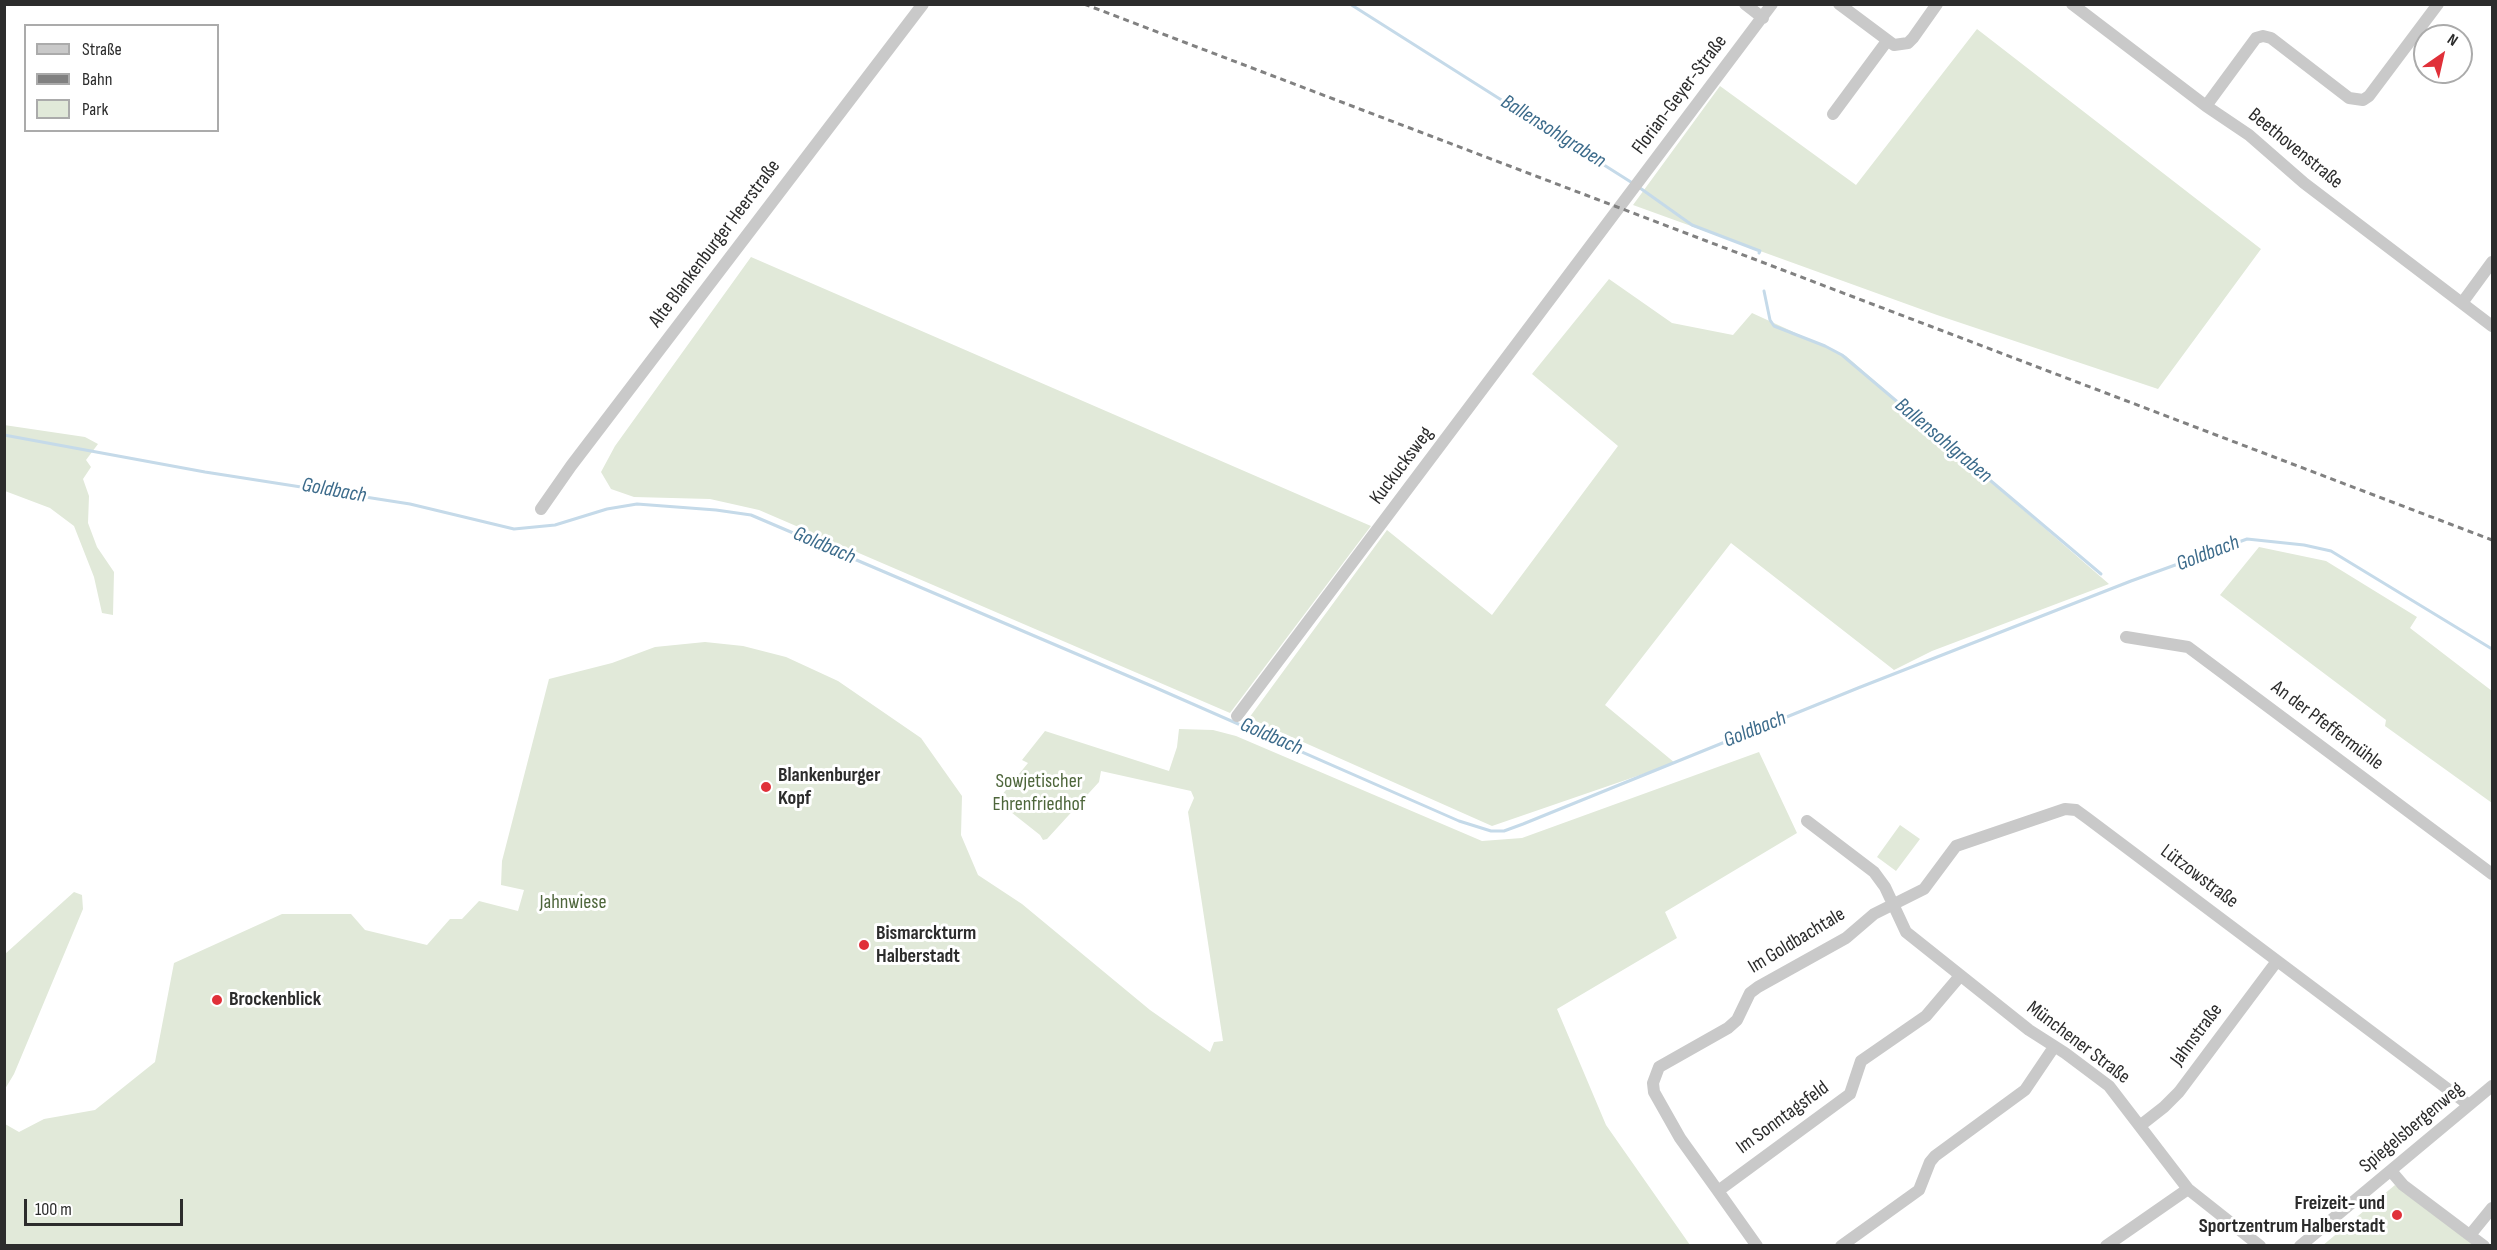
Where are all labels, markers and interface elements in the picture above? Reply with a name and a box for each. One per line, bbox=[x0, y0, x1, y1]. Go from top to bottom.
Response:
legend bbox=[24, 24, 219, 132]
north arrow bbox=[2413, 24, 2473, 84]
text: N bbox=[2443, 30, 2461, 51]
street label: Florian-Geyer-Straße bbox=[1627, 31, 1733, 159]
text: Straße bbox=[82, 39, 122, 60]
text: Bahn bbox=[82, 69, 112, 90]
water label: Ballensohlgraben bbox=[1496, 90, 1610, 174]
text: Park bbox=[82, 99, 108, 120]
street label: Beethovenstraße bbox=[2243, 104, 2347, 194]
street label: Alte Blankenburger Heerstraße bbox=[644, 155, 786, 333]
water label: Ballensohlgraben bbox=[1889, 393, 1997, 489]
street label: Kuckucksweg bbox=[1365, 422, 1439, 510]
water label: Goldbach bbox=[300, 473, 368, 509]
water label: Goldbach bbox=[789, 522, 859, 570]
water label: Goldbach bbox=[2173, 531, 2243, 577]
street label: An der Pfeffermühle bbox=[2266, 676, 2388, 776]
water label: Goldbach bbox=[1720, 706, 1790, 754]
water label: Goldbach bbox=[1236, 713, 1306, 761]
place label: Blankenburger Kopf bbox=[778, 764, 880, 811]
park label: Sowjetischer Ehrenfriedhof bbox=[992, 770, 1086, 817]
marker: Blankenburger Kopf bbox=[759, 780, 773, 794]
street label: Lützowstraße bbox=[2155, 840, 2243, 914]
park label: Jahnwiese bbox=[539, 891, 607, 915]
street label: Im Goldbachtale bbox=[1744, 903, 1850, 979]
place label: Bismarckturm Halberstadt bbox=[876, 922, 976, 969]
marker: Bismarckturm Halberstadt bbox=[857, 938, 871, 952]
place label: Brockenblick bbox=[229, 988, 321, 1012]
marker: Brockenblick bbox=[210, 993, 224, 1007]
street label: Münchener Straße bbox=[2022, 996, 2134, 1090]
street label: Jahnstraße bbox=[2166, 999, 2228, 1071]
street label: Im Sonntagsfeld bbox=[1732, 1076, 1834, 1160]
street label: Spiegelsbergenweg bbox=[2355, 1077, 2469, 1179]
scale bar bbox=[27, 1187, 186, 1225]
place label: Freizeit- und Sportzentrum Halberstadt bbox=[2199, 1192, 2385, 1239]
text: 100 m bbox=[35, 1199, 72, 1220]
marker: Freizeit- und Sportzentrum Halberstadt bbox=[2390, 1208, 2404, 1222]

